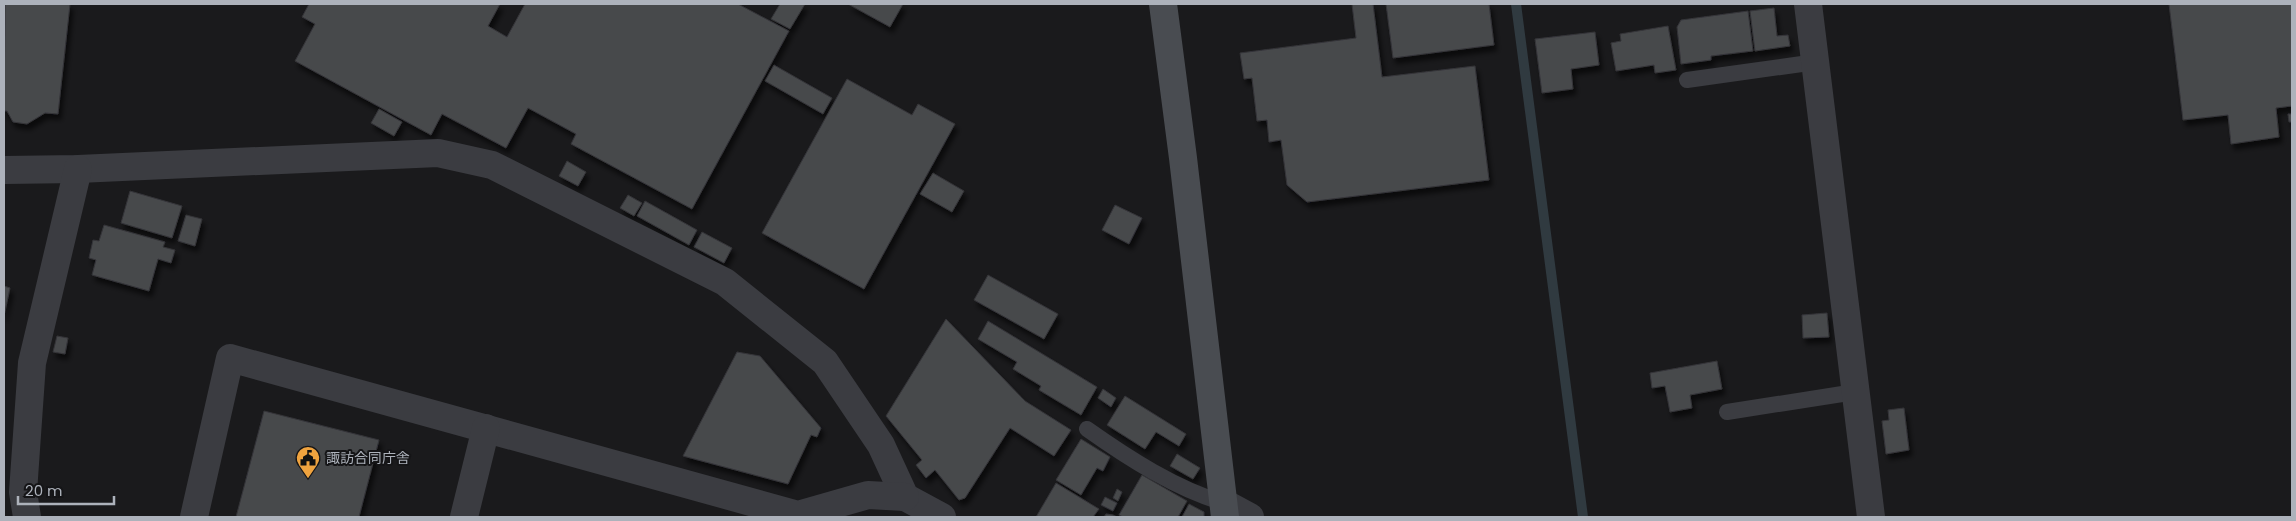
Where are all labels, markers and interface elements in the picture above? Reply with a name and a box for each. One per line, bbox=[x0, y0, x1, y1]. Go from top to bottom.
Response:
public building icon: 諏訪合同庁舎 bbox=[295, 445, 321, 479]
place label: 諏訪合同庁舎 bbox=[326, 448, 410, 468]
scale bar bbox=[18, 474, 114, 506]
text: 20 m bbox=[25, 480, 63, 501]

